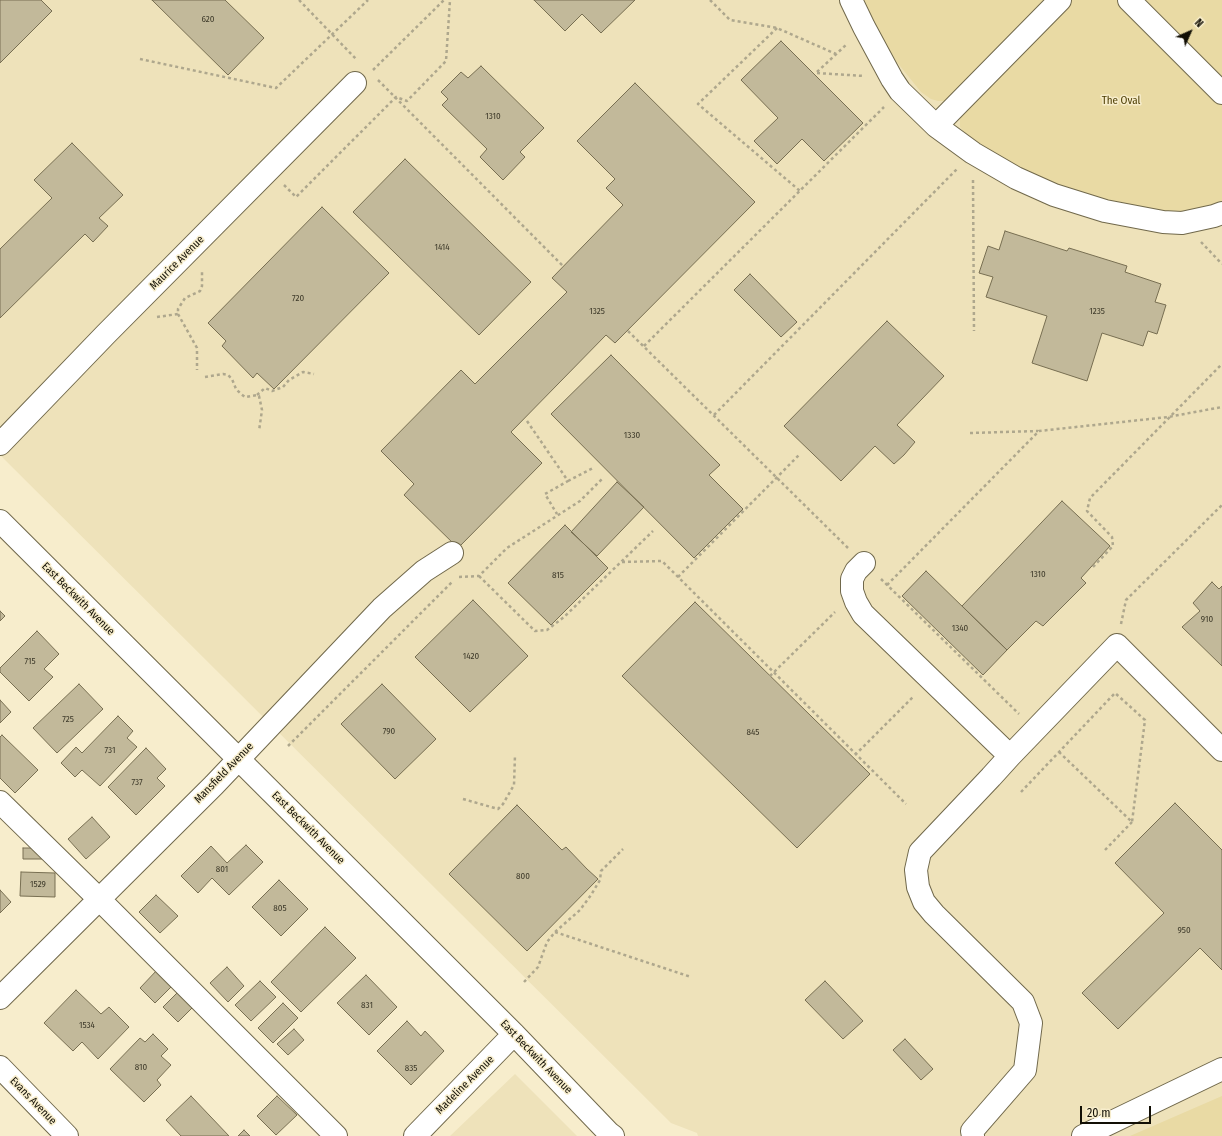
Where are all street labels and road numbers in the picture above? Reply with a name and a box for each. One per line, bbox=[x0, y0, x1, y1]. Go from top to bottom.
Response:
street label: Maurice Avenue bbox=[147, 233, 207, 293]
street label: East Beckwith Avenue bbox=[39, 560, 117, 638]
street label: Mansfield Avenue bbox=[192, 740, 256, 806]
street label: East Beckwith Avenue bbox=[269, 789, 347, 867]
street label: East Beckwith Avenue bbox=[497, 1017, 575, 1097]
street label: Madeline Avenue bbox=[433, 1053, 497, 1117]
street label: Evans Avenue bbox=[7, 1074, 59, 1128]

